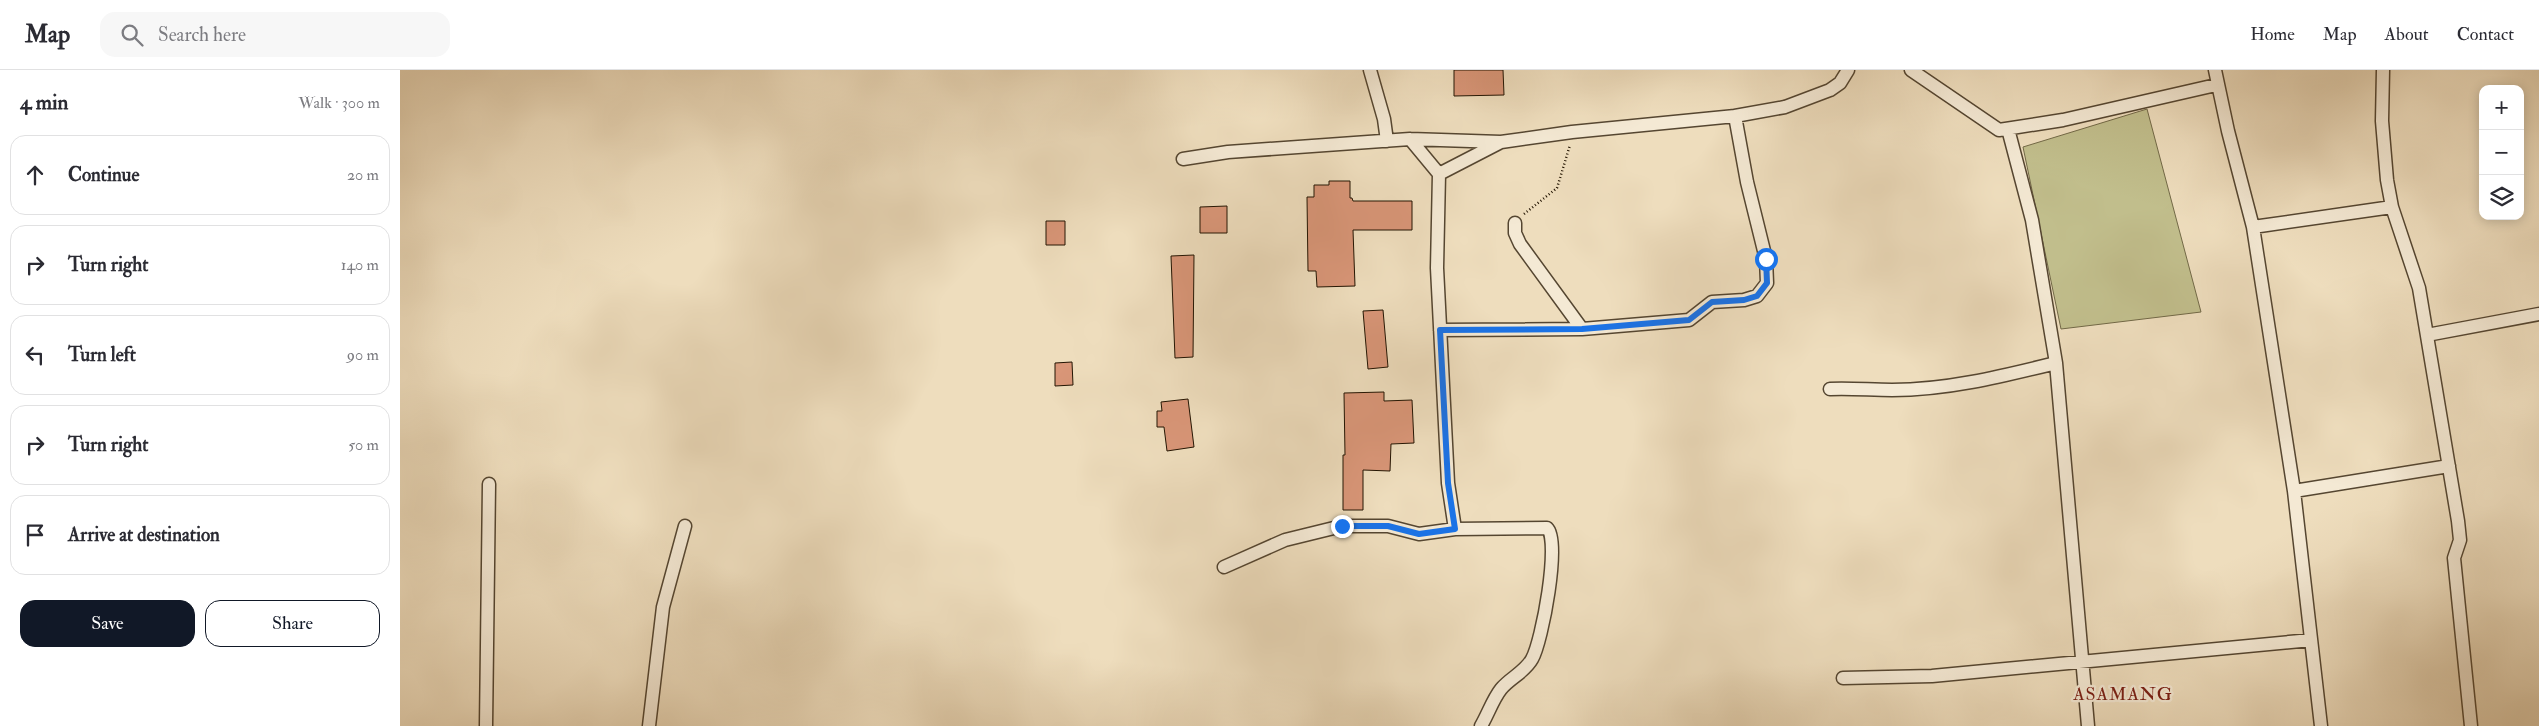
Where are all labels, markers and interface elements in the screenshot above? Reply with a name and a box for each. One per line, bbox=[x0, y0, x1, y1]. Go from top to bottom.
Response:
search box bbox=[100, 12, 450, 57]
text: Map bbox=[25, 19, 70, 50]
icon: search bbox=[118, 21, 146, 49]
text: Search here bbox=[158, 23, 246, 47]
text: Home bbox=[2250, 23, 2295, 46]
text: Map bbox=[2323, 23, 2357, 46]
text: About bbox=[2385, 23, 2429, 46]
text: Contact bbox=[2457, 23, 2514, 46]
map controls bbox=[2479, 85, 2524, 220]
button: + bbox=[2479, 85, 2524, 130]
text: 4 min bbox=[20, 89, 68, 116]
text: Walk · 300 m bbox=[299, 93, 380, 113]
button: − bbox=[2479, 130, 2524, 175]
icon: ahead bbox=[21, 161, 49, 189]
text: Continue bbox=[68, 163, 139, 187]
text: 20 m bbox=[347, 165, 379, 185]
button: layers bbox=[2479, 175, 2524, 220]
route start bbox=[1755, 248, 1778, 271]
icon: right bbox=[21, 251, 49, 279]
text: Turn right bbox=[68, 253, 148, 277]
text: 140 m bbox=[341, 255, 379, 275]
icon: left bbox=[21, 341, 49, 369]
text: Turn left bbox=[68, 343, 136, 367]
text: 90 m bbox=[347, 345, 379, 365]
icon: right bbox=[21, 431, 49, 459]
text: Turn right bbox=[68, 433, 148, 457]
text: 50 m bbox=[348, 435, 379, 455]
route end bbox=[1331, 515, 1354, 538]
icon: arrive bbox=[21, 521, 49, 549]
text: Arrive at destination bbox=[68, 523, 220, 547]
button: Save bbox=[20, 600, 195, 647]
button: Share bbox=[205, 600, 380, 647]
district label: ASAMANG bbox=[2072, 683, 2173, 706]

